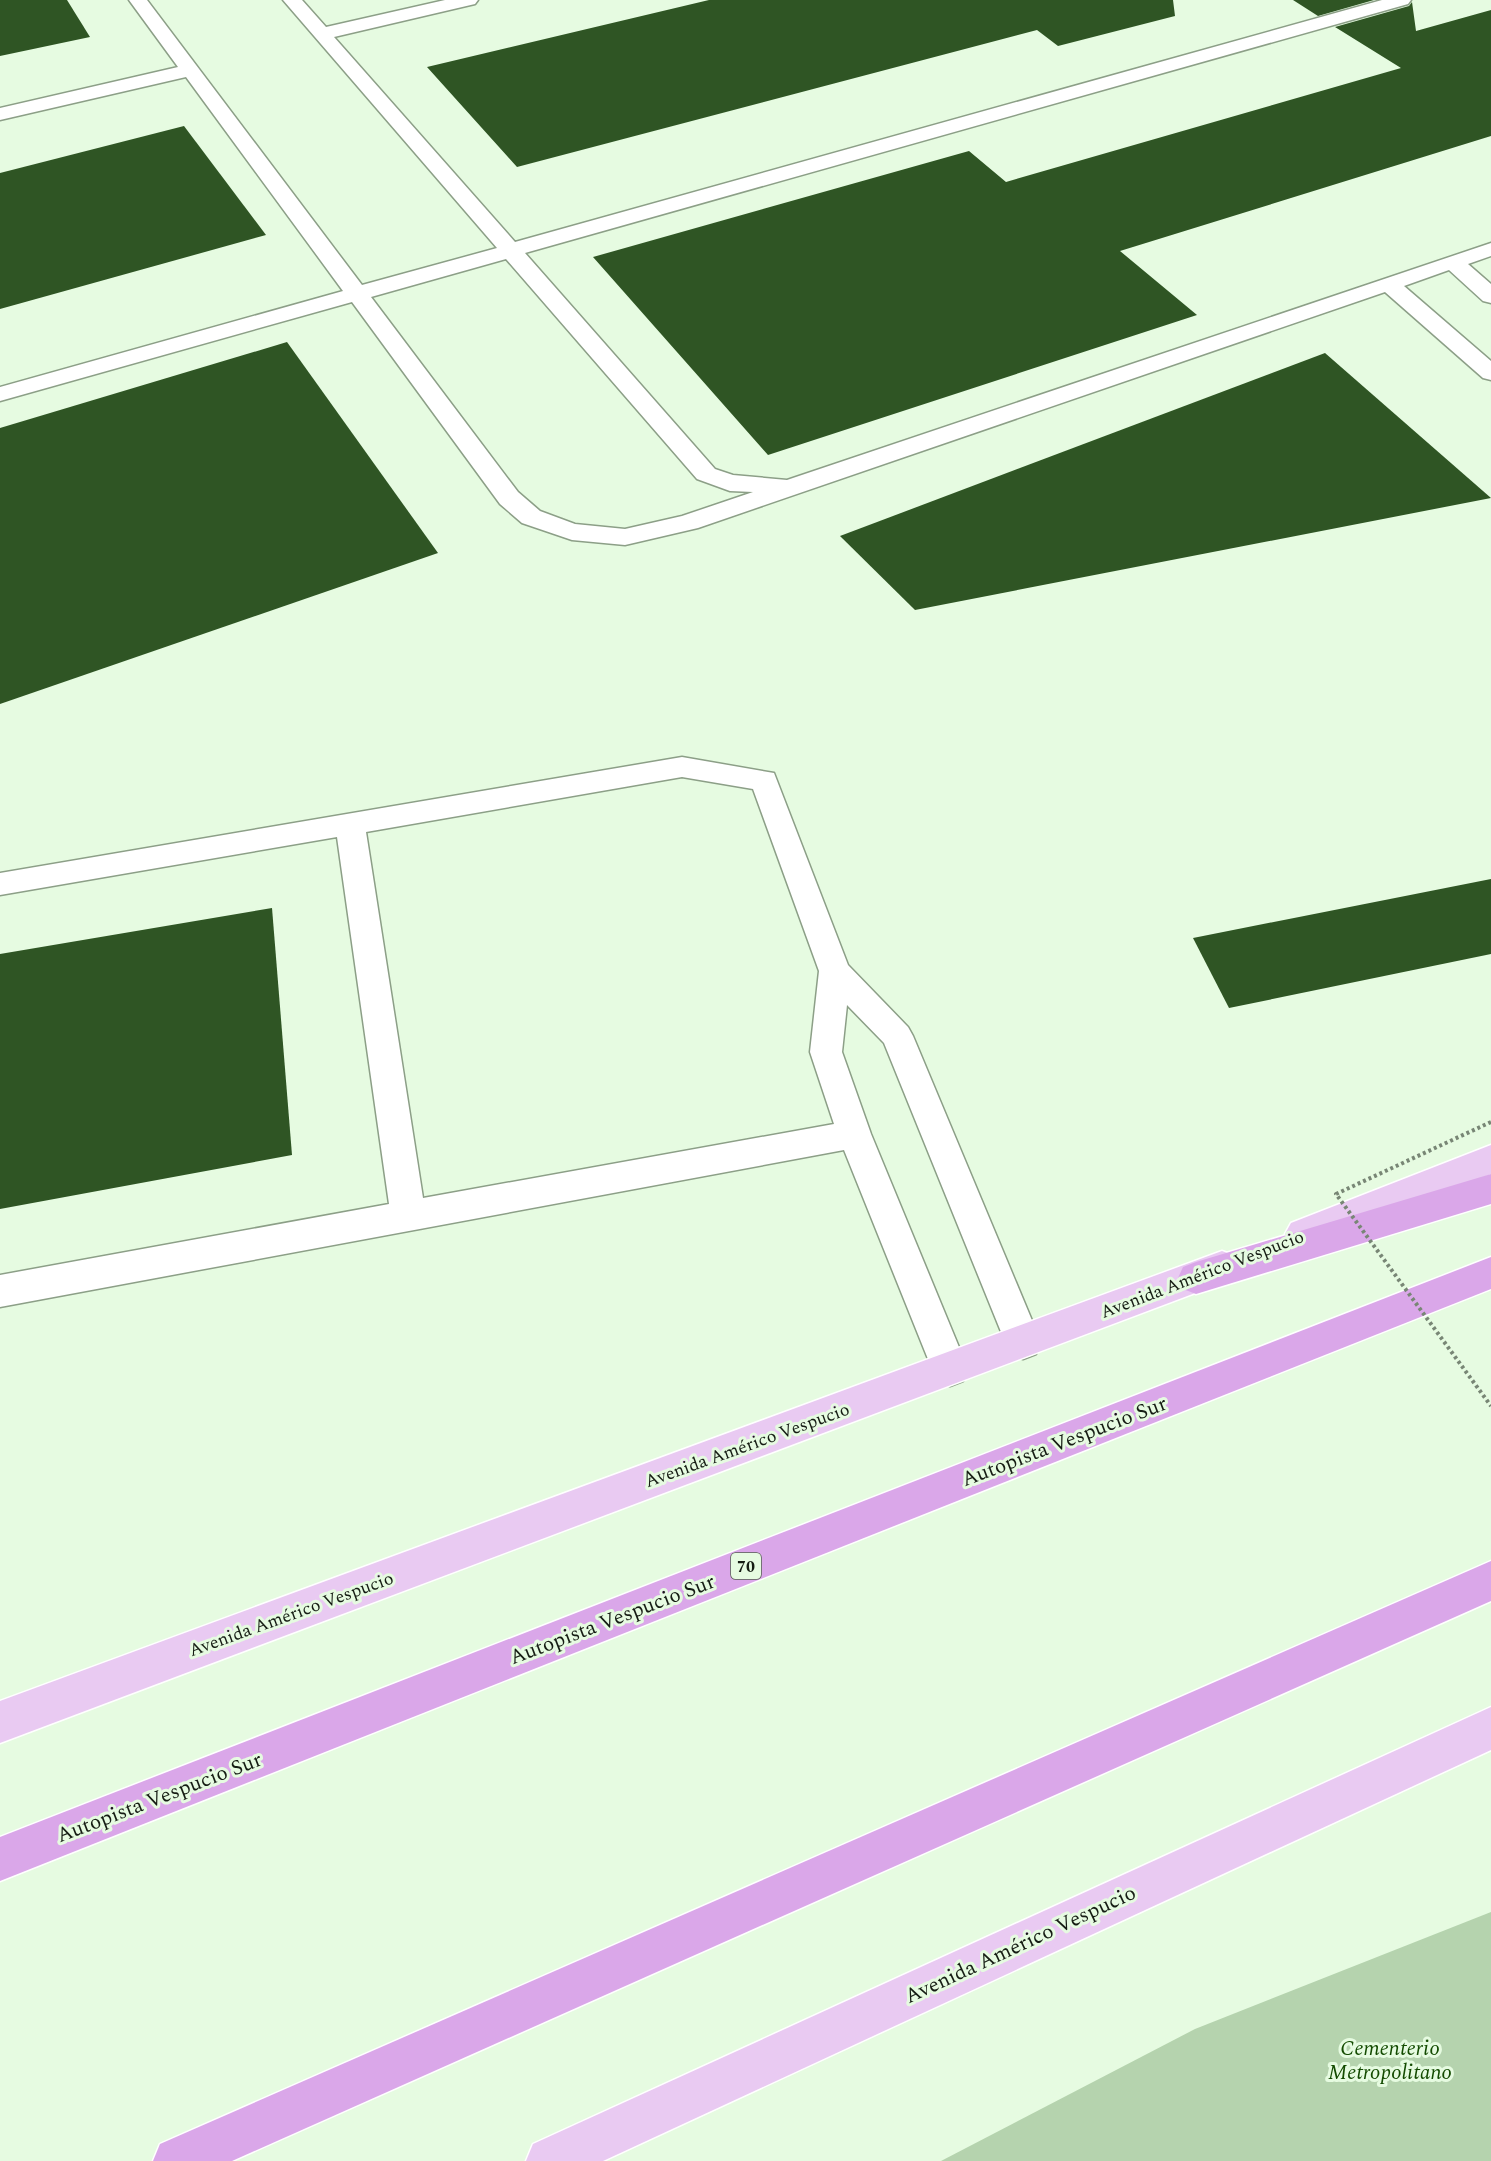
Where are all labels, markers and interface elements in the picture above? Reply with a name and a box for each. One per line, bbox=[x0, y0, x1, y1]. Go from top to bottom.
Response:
street label: Avenida Américo Vespucio bbox=[1096, 1223, 1308, 1326]
street label: Autopista Vespucio Sur bbox=[957, 1388, 1172, 1496]
street label: Avenida Américo Vespucio bbox=[641, 1396, 853, 1495]
road number: 70 bbox=[731, 1553, 761, 1579]
street label: Avenida Américo Vespucio bbox=[185, 1565, 397, 1664]
street label: Autopista Vespucio Sur bbox=[505, 1566, 720, 1674]
street label: Autopista Vespucio Sur bbox=[52, 1744, 267, 1852]
street label: Avenida Américo Vespucio bbox=[899, 1877, 1141, 2013]
park label: Cementerio Metropolitano bbox=[1328, 2033, 1452, 2089]

